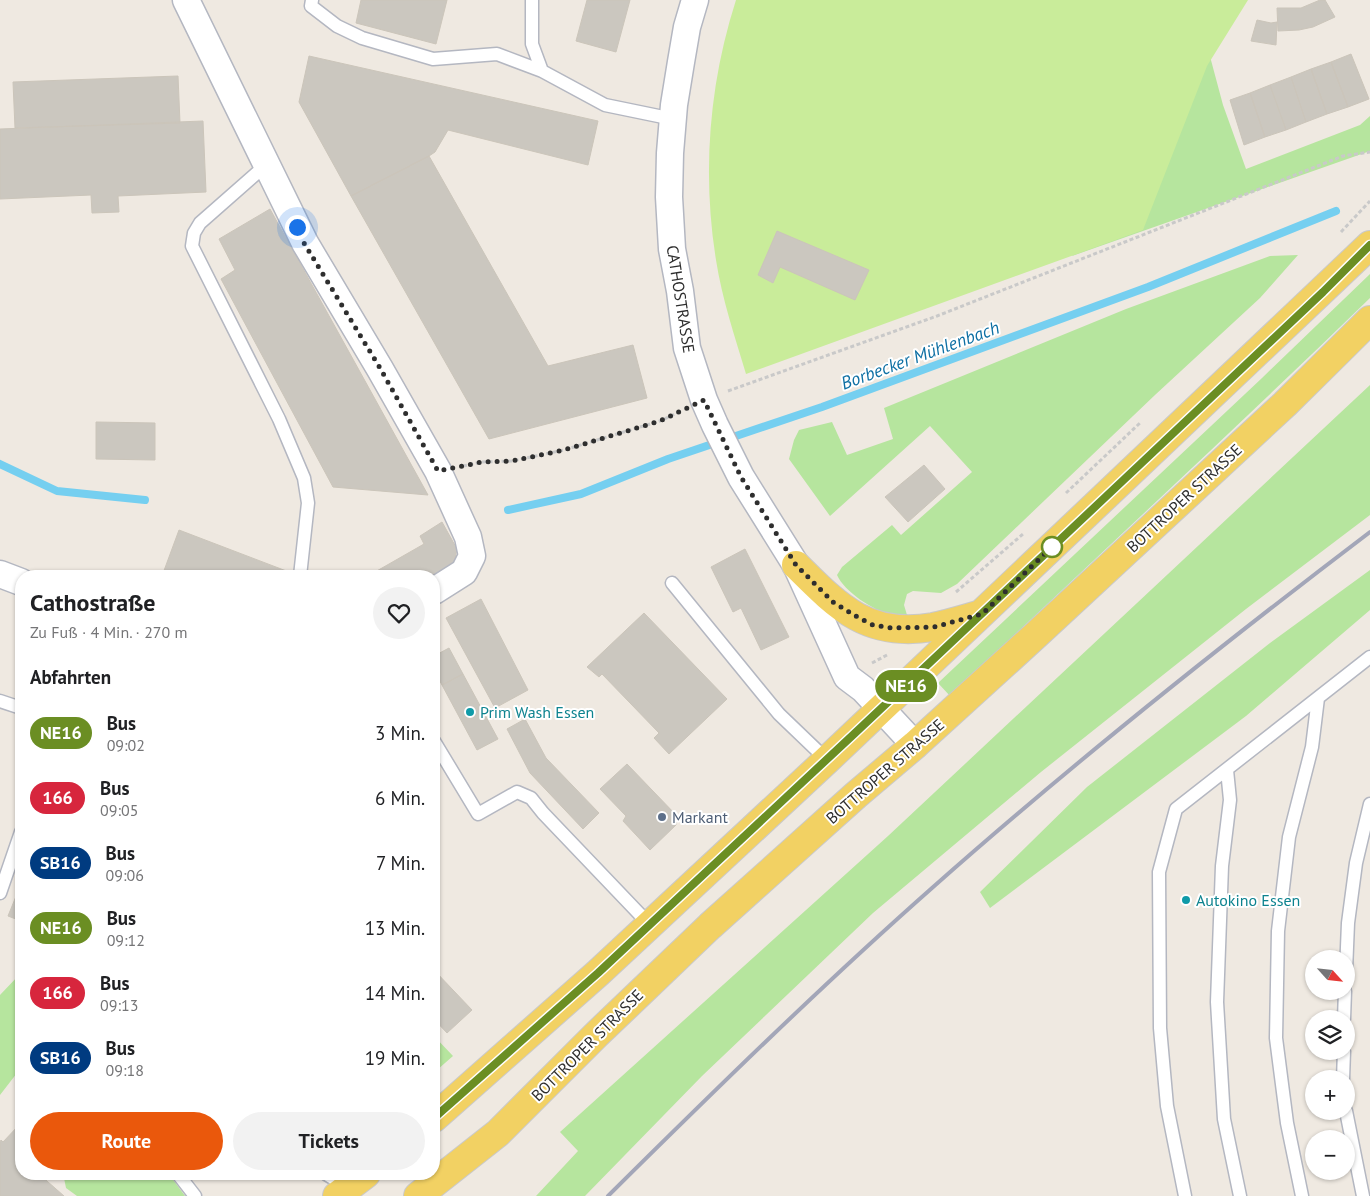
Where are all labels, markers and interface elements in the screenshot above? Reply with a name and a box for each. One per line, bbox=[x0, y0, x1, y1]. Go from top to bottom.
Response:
your location bbox=[285, 215, 310, 240]
street label: CATHOSTRASSE bbox=[663, 244, 699, 354]
water label: Borbecker Mühlenbach bbox=[838, 316, 1002, 394]
street label: BOTTROPER STRASSE bbox=[1122, 440, 1246, 556]
unlabelled marker bbox=[1041, 536, 1063, 558]
text: Cathostraße bbox=[30, 587, 156, 618]
button: heart bbox=[373, 587, 425, 639]
text: Zu Fuß · 4 Min. · 270 m bbox=[30, 622, 188, 642]
text: Abfahrten bbox=[30, 665, 111, 689]
line badge: NE16 bbox=[871, 670, 941, 702]
text: NE16 bbox=[885, 674, 927, 697]
place label: Prim Wash Essen bbox=[480, 702, 594, 722]
marker: Prim Wash Essen bbox=[464, 706, 476, 718]
text: Bus bbox=[107, 711, 136, 735]
street label: BOTTROPER STRASSE bbox=[822, 714, 948, 828]
text: NE16 bbox=[40, 721, 82, 744]
text: 3 Min. bbox=[375, 721, 425, 745]
text: 09:02 bbox=[107, 735, 145, 755]
text: Bus bbox=[100, 776, 129, 800]
text: 166 bbox=[42, 786, 73, 809]
text: 6 Min. bbox=[375, 786, 425, 810]
text: 09:05 bbox=[100, 800, 138, 820]
place label: Markant bbox=[672, 807, 728, 827]
marker: Markant bbox=[656, 811, 668, 823]
text: Bus bbox=[106, 841, 135, 865]
text: SB16 bbox=[40, 851, 81, 874]
text: 7 Min. bbox=[376, 851, 425, 875]
text: 09:06 bbox=[106, 865, 144, 885]
place label: Autokino Essen bbox=[1196, 890, 1300, 910]
marker: Autokino Essen bbox=[1180, 894, 1192, 906]
text: Bus bbox=[107, 906, 136, 930]
text: NE16 bbox=[40, 916, 82, 939]
text: 13 Min. bbox=[365, 916, 425, 940]
text: 09:12 bbox=[107, 930, 145, 950]
north arrow bbox=[1305, 950, 1355, 1000]
map controls bbox=[1305, 950, 1355, 1180]
text: Bus bbox=[100, 971, 129, 995]
text: 166 bbox=[42, 981, 73, 1004]
text: 14 Min. bbox=[365, 981, 425, 1005]
street label: BOTTROPER STRASSE bbox=[527, 985, 647, 1105]
text: 09:13 bbox=[100, 995, 138, 1015]
button: layers bbox=[1305, 1010, 1355, 1060]
text: Bus bbox=[106, 1036, 135, 1060]
text: SB16 bbox=[40, 1046, 81, 1069]
text: 19 Min. bbox=[365, 1046, 425, 1070]
text: 09:18 bbox=[106, 1060, 144, 1080]
button: + bbox=[1305, 1070, 1355, 1120]
button: Route bbox=[30, 1112, 223, 1170]
button: Tickets bbox=[233, 1112, 425, 1170]
button: − bbox=[1305, 1130, 1355, 1180]

